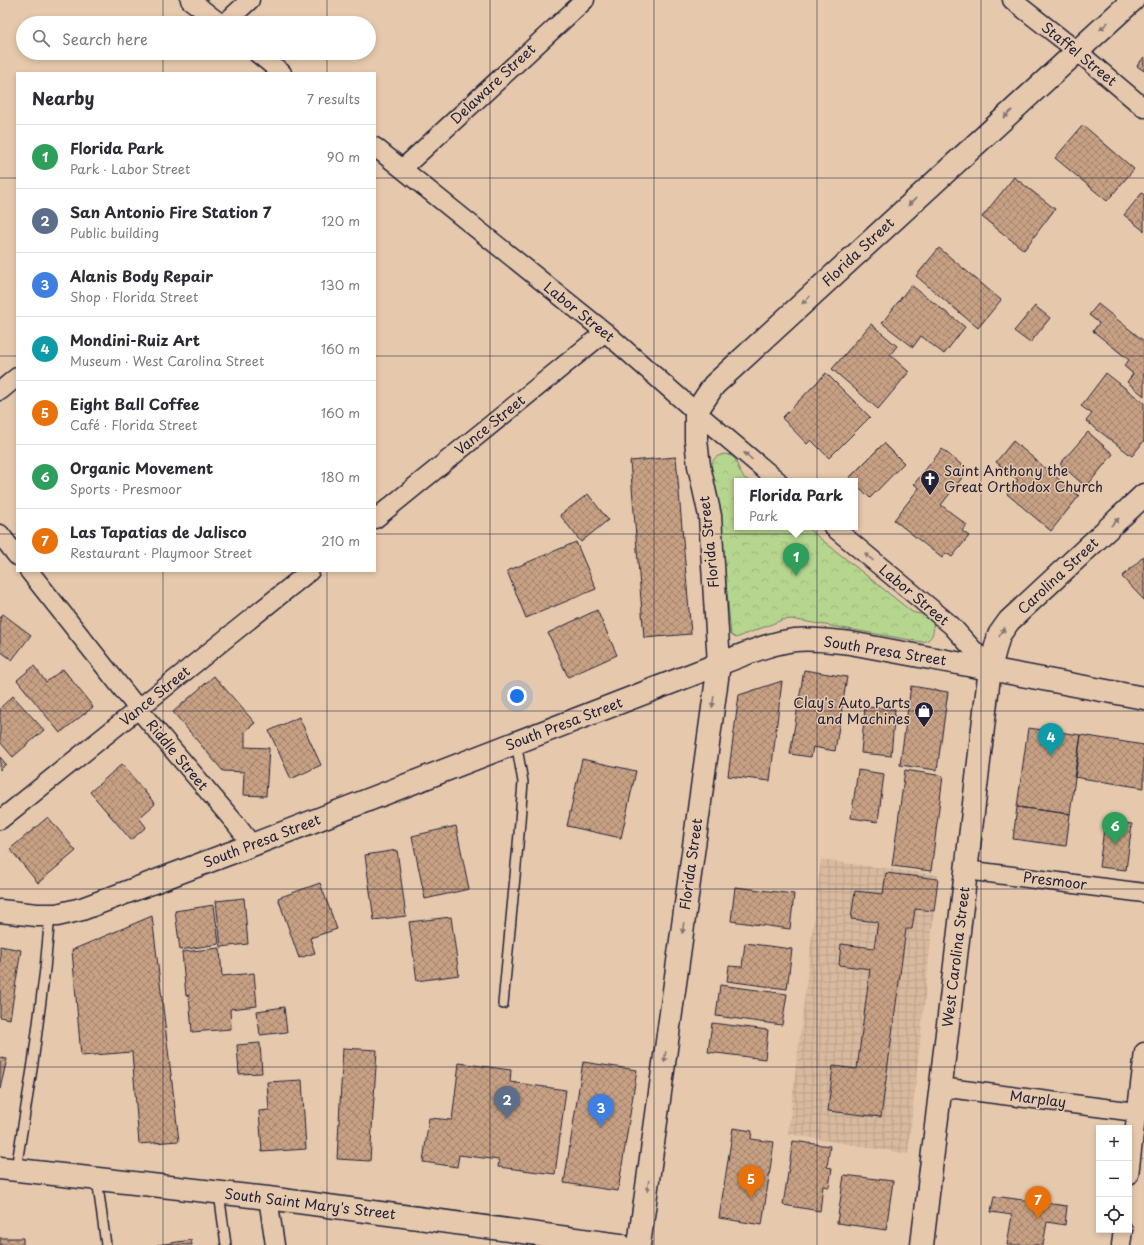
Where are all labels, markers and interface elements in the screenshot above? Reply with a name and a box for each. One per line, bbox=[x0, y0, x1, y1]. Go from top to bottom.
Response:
search box bbox=[16, 16, 376, 60]
street label: Staffel Street bbox=[1037, 17, 1122, 91]
one-way arrow bbox=[1099, 22, 1109, 31]
icon: search bbox=[30, 27, 52, 49]
text: Search here bbox=[62, 27, 148, 50]
street label: Delaware Street bbox=[446, 39, 540, 129]
text: Nearby bbox=[32, 85, 94, 111]
text: 7 results bbox=[307, 89, 360, 108]
one-way arrow bbox=[1003, 110, 1013, 119]
text: Florida Park bbox=[70, 136, 164, 159]
text: 1 bbox=[42, 147, 48, 166]
text: 90 m bbox=[327, 147, 360, 166]
text: Park · Labor Street bbox=[70, 159, 190, 178]
one-way arrow bbox=[907, 198, 918, 207]
text: San Antonio Fire Station 7 bbox=[70, 200, 271, 223]
text: 2 bbox=[40, 211, 50, 230]
text: 120 m bbox=[321, 211, 360, 230]
street label: Florida Street bbox=[817, 212, 899, 291]
text: Public building bbox=[70, 223, 159, 242]
text: Alanis Body Repair bbox=[70, 264, 213, 287]
text: 3 bbox=[41, 275, 49, 294]
text: 130 m bbox=[321, 275, 360, 294]
street label: Labor Street bbox=[539, 276, 619, 347]
text: Shop · Florida Street bbox=[70, 287, 198, 306]
one-way arrow bbox=[801, 295, 812, 304]
text: Mondini-Ruiz Art bbox=[70, 328, 200, 351]
text: 4 bbox=[41, 339, 49, 358]
text: 160 m bbox=[321, 339, 360, 358]
text: Museum · West Carolina Street bbox=[70, 351, 264, 370]
street label: Vance Street bbox=[450, 389, 530, 460]
text: Eight Ball Coffee bbox=[70, 392, 199, 415]
text: 5 bbox=[41, 403, 49, 422]
text: 160 m bbox=[321, 403, 360, 422]
text: Café · Florida Street bbox=[70, 415, 197, 434]
one-way arrow bbox=[743, 452, 754, 460]
text: Organic Movement bbox=[70, 456, 213, 479]
place label: Saint Anthony the Great Orthodox Church bbox=[944, 460, 1103, 497]
text: 6 bbox=[40, 467, 50, 486]
text: 180 m bbox=[321, 467, 360, 486]
church icon: Saint Anthony the Great Orthodox Church bbox=[919, 468, 941, 496]
popup bbox=[734, 478, 858, 530]
text: Sports · Presmoor bbox=[70, 479, 182, 498]
text: Florida Park bbox=[749, 483, 843, 506]
street label: Florida Street bbox=[693, 495, 724, 589]
text: Park bbox=[749, 506, 778, 525]
one-way arrow bbox=[1110, 517, 1120, 527]
text: Las Tapatias de Jalisco bbox=[70, 520, 247, 543]
text: 7 bbox=[41, 531, 49, 550]
text: 210 m bbox=[321, 531, 360, 550]
street label: Carolina Street bbox=[1012, 532, 1103, 619]
text: Restaurant · Playmoor Street bbox=[70, 543, 252, 562]
pin: 1 bbox=[783, 543, 809, 576]
one-way arrow bbox=[863, 552, 874, 561]
street label: Labor Street bbox=[875, 559, 954, 630]
one-way arrow bbox=[998, 626, 1006, 637]
street label: South Presa Street bbox=[822, 630, 948, 671]
street label: Vance Street bbox=[115, 660, 195, 731]
your location bbox=[507, 686, 527, 706]
street label: South Presa Street bbox=[502, 691, 626, 756]
place label: Clay's Auto Parts and Machines bbox=[793, 692, 910, 729]
one-way arrow bbox=[710, 696, 717, 708]
shop icon: Clay's Auto Parts and Machines bbox=[913, 700, 935, 728]
street label: Riddle Street bbox=[141, 715, 214, 795]
pin: 4 bbox=[1038, 723, 1064, 756]
street label: South Presa Street bbox=[200, 808, 324, 873]
pin: 6 bbox=[1102, 812, 1128, 845]
street label: Florida Street bbox=[674, 816, 707, 911]
street label: Presmoor bbox=[1022, 866, 1089, 895]
street label: West Carolina Street bbox=[936, 885, 975, 1028]
one-way arrow bbox=[680, 922, 686, 934]
one-way arrow bbox=[662, 1051, 668, 1063]
street label: Marplay bbox=[1009, 1085, 1068, 1112]
pin: 2 bbox=[494, 1086, 520, 1119]
pin: 3 bbox=[588, 1094, 614, 1127]
map controls bbox=[1096, 1125, 1132, 1233]
button: + bbox=[1096, 1125, 1132, 1161]
button: − bbox=[1096, 1161, 1132, 1197]
pin: 5 bbox=[738, 1165, 764, 1198]
one-way arrow bbox=[645, 1180, 651, 1192]
street label: South Saint Mary's Street bbox=[223, 1183, 397, 1224]
pin: 7 bbox=[1025, 1186, 1051, 1219]
button: locate bbox=[1096, 1197, 1132, 1233]

